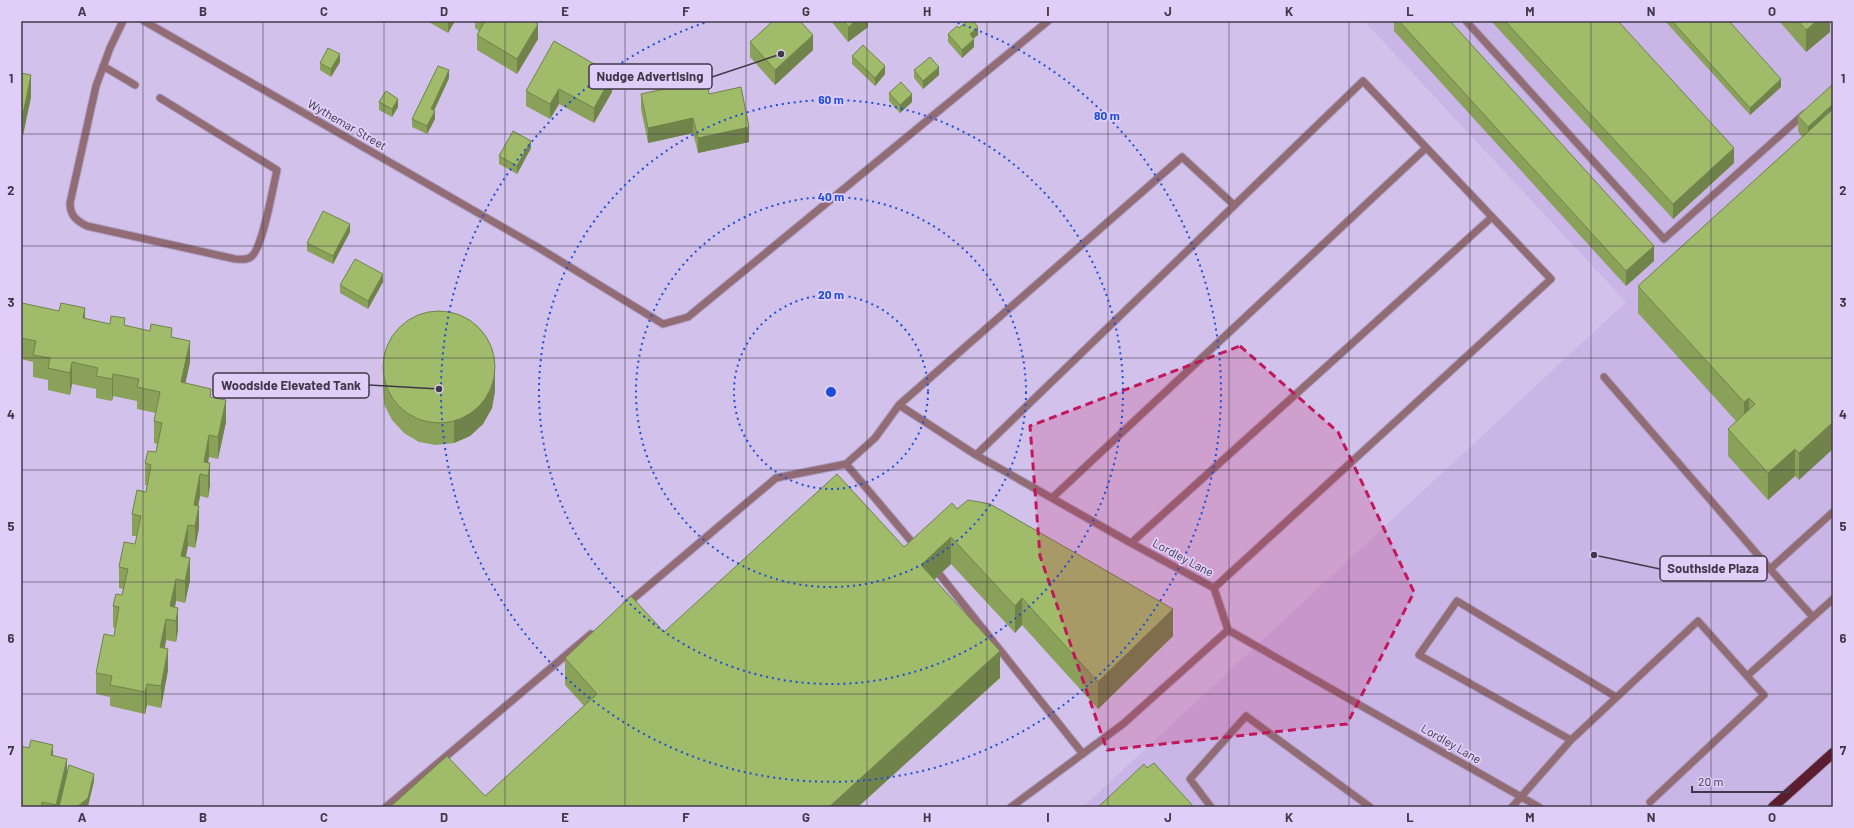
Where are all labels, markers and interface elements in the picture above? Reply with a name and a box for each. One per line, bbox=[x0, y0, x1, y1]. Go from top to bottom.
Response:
text: A bbox=[78, 3, 87, 19]
text: B bbox=[199, 3, 207, 19]
text: C bbox=[320, 3, 328, 19]
text: D bbox=[440, 3, 448, 19]
text: E bbox=[561, 3, 569, 19]
text: F bbox=[682, 3, 690, 19]
text: G bbox=[802, 3, 810, 19]
text: H bbox=[923, 3, 931, 19]
text: I bbox=[1046, 3, 1050, 19]
text: J bbox=[1164, 3, 1172, 19]
text: K bbox=[1285, 3, 1293, 19]
text: L bbox=[1406, 3, 1414, 19]
text: M bbox=[1525, 3, 1535, 19]
text: N bbox=[1647, 3, 1655, 19]
text: O bbox=[1768, 3, 1776, 19]
callout: Nudge Advertising bbox=[589, 64, 712, 89]
text: Nudge Advertising bbox=[597, 68, 703, 84]
text: 1 bbox=[9, 70, 13, 86]
text: 1 bbox=[1841, 70, 1845, 86]
text: 60 m bbox=[818, 92, 844, 106]
street label: Wythemar Street bbox=[306, 96, 389, 152]
text: 80 m bbox=[1094, 108, 1120, 122]
text: 2 bbox=[7, 182, 15, 198]
text: 2 bbox=[1839, 182, 1847, 198]
text: 40 m bbox=[818, 189, 844, 203]
text: 20 m bbox=[818, 287, 844, 301]
text: 3 bbox=[7, 294, 15, 310]
text: 3 bbox=[1839, 294, 1847, 310]
callout: Woodside Elevated Tank bbox=[213, 373, 369, 398]
text: Woodside Elevated Tank bbox=[221, 377, 361, 393]
centre of rings bbox=[824, 385, 838, 399]
text: 4 bbox=[7, 406, 15, 422]
text: 4 bbox=[1839, 406, 1847, 422]
text: 5 bbox=[7, 518, 15, 534]
text: 5 bbox=[1839, 518, 1847, 534]
street label: Lordley Lane bbox=[1151, 535, 1216, 579]
callout: Southside Plaza bbox=[1660, 556, 1767, 581]
text: Southside Plaza bbox=[1667, 560, 1759, 576]
text: 6 bbox=[8, 630, 15, 646]
text: 6 bbox=[1840, 630, 1847, 646]
street label: Lordley Lane bbox=[1419, 720, 1484, 766]
text: 7 bbox=[8, 742, 15, 758]
text: 7 bbox=[1840, 742, 1847, 758]
scale bar bbox=[1692, 768, 1789, 794]
text: 20 m bbox=[1698, 774, 1724, 788]
text: A bbox=[78, 809, 87, 825]
text: B bbox=[199, 809, 207, 825]
text: C bbox=[320, 809, 328, 825]
text: D bbox=[440, 809, 448, 825]
text: E bbox=[561, 809, 569, 825]
text: F bbox=[682, 809, 690, 825]
text: G bbox=[802, 809, 810, 825]
text: H bbox=[923, 809, 931, 825]
text: I bbox=[1046, 809, 1050, 825]
text: J bbox=[1164, 809, 1172, 825]
text: K bbox=[1285, 809, 1293, 825]
text: L bbox=[1406, 809, 1414, 825]
text: M bbox=[1525, 809, 1535, 825]
text: N bbox=[1647, 809, 1655, 825]
text: O bbox=[1768, 809, 1776, 825]

